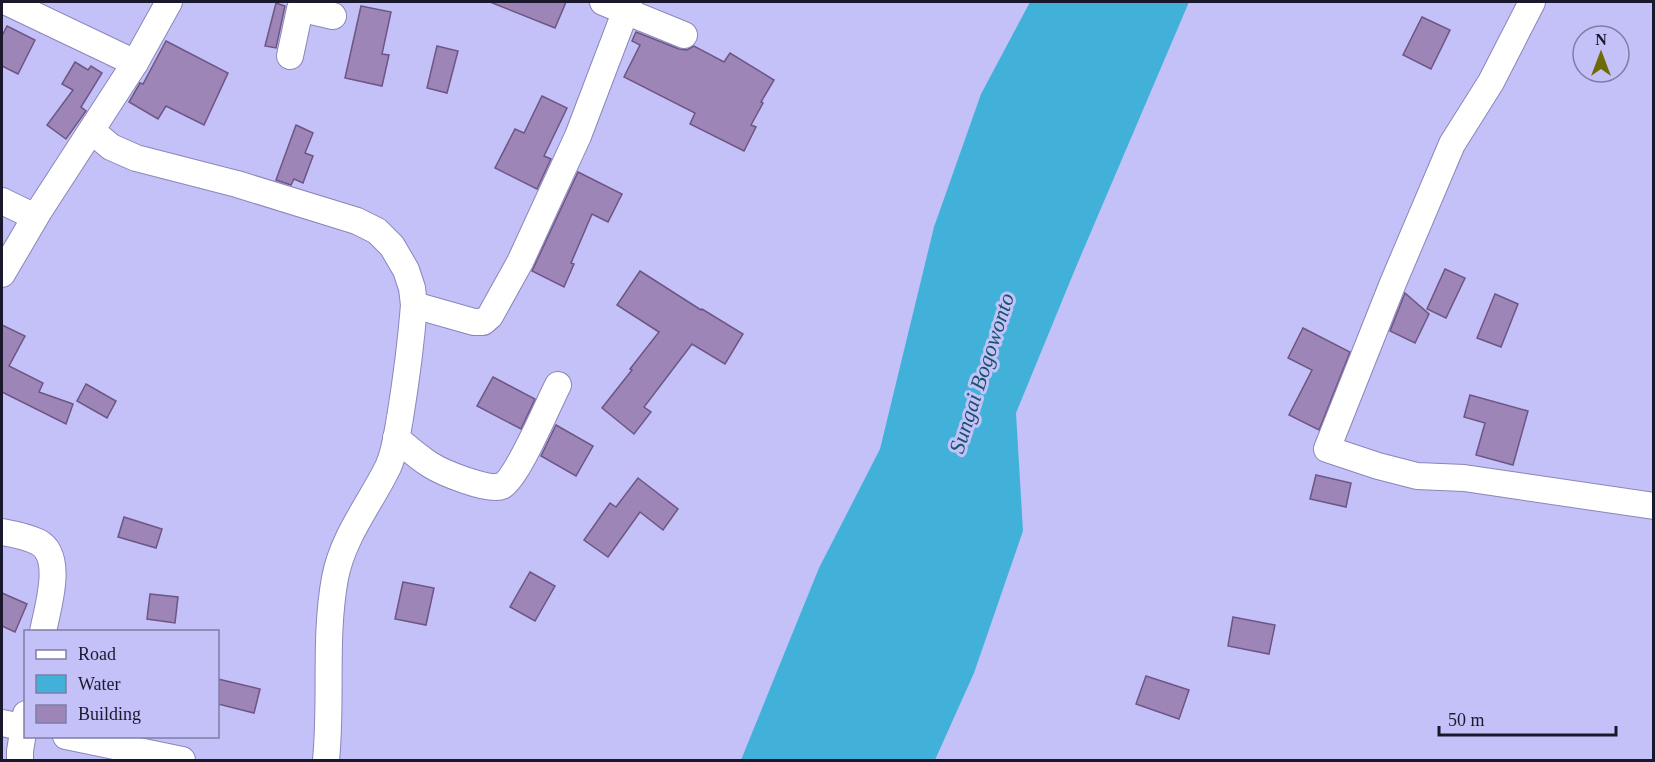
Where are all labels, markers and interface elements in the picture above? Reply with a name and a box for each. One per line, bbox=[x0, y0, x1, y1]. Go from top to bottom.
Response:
north arrow bbox=[1571, 24, 1631, 84]
text: N bbox=[1595, 31, 1607, 48]
water label: Sungai Bogowonto bbox=[944, 290, 1019, 456]
legend bbox=[24, 630, 219, 738]
text: Road bbox=[78, 644, 116, 664]
text: Water bbox=[78, 674, 121, 694]
scale bar bbox=[1439, 699, 1616, 737]
text: Building bbox=[78, 704, 141, 724]
text: 50 m bbox=[1448, 710, 1485, 730]

